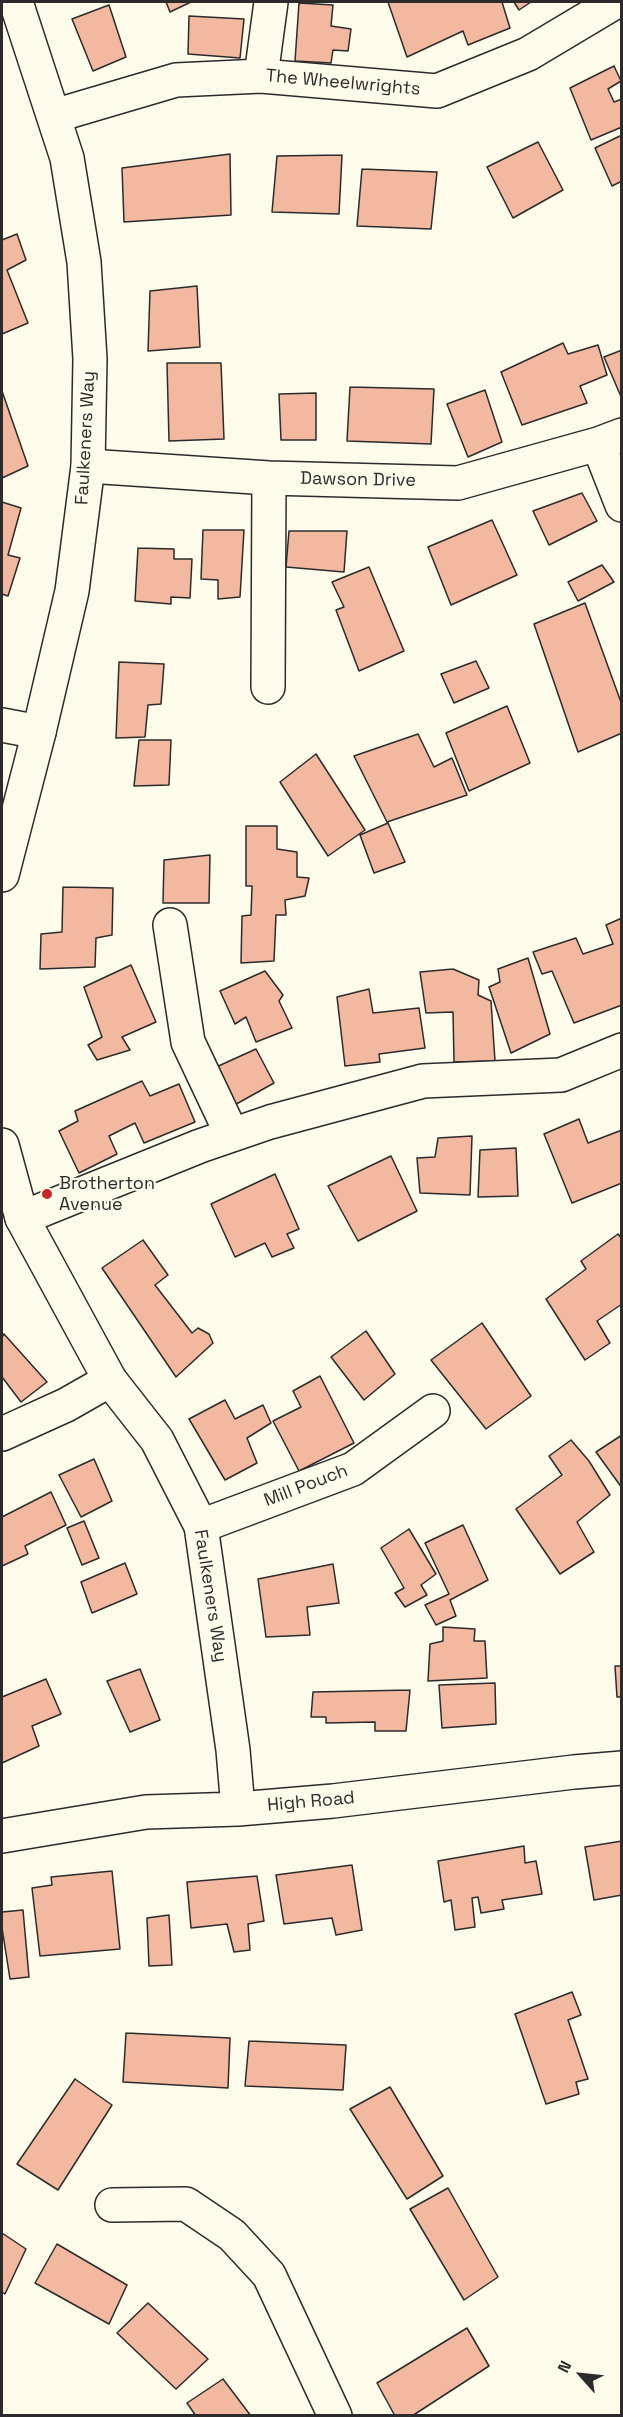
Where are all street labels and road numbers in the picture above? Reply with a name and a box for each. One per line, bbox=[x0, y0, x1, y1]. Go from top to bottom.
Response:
street label: The Wheelwrights bbox=[265, 65, 421, 101]
street label: Faulkeners Way bbox=[72, 370, 100, 506]
street label: Dawson Drive bbox=[300, 468, 416, 492]
street label: Mill Pouch bbox=[261, 1460, 351, 1512]
street label: Faulkeners Way bbox=[189, 1528, 231, 1664]
street label: High Road bbox=[266, 1787, 356, 1817]

